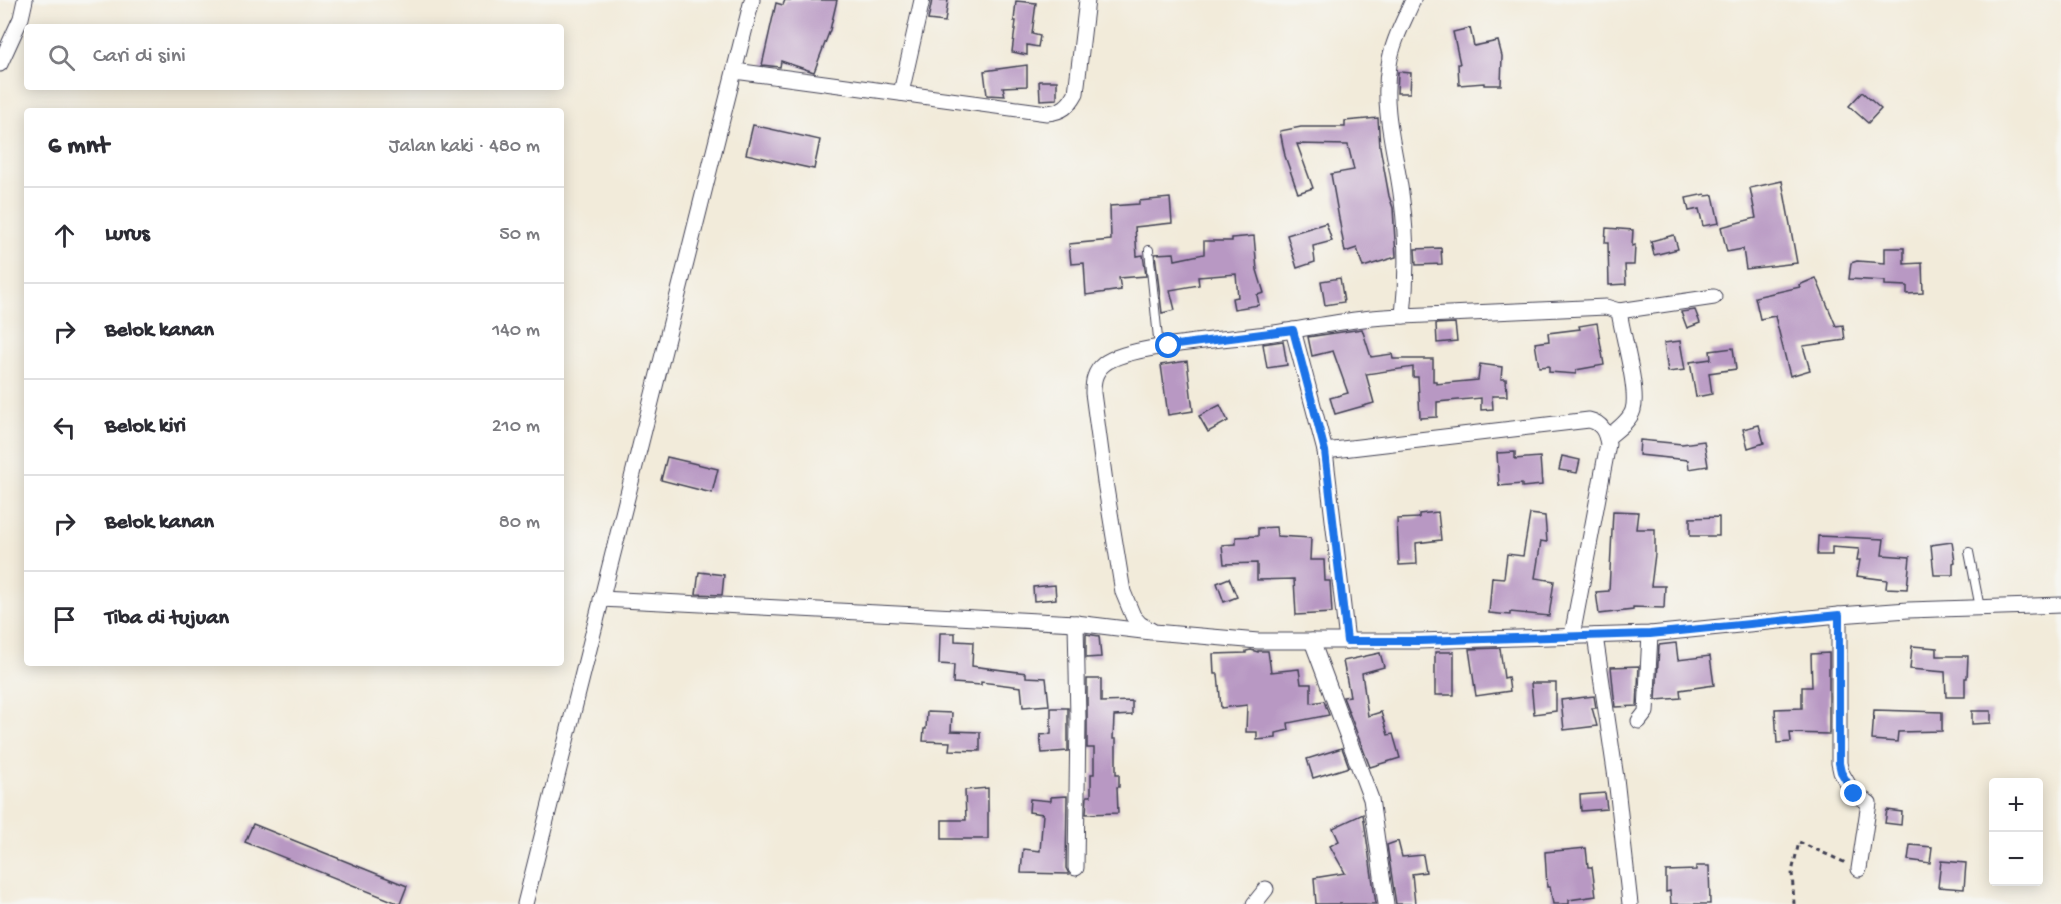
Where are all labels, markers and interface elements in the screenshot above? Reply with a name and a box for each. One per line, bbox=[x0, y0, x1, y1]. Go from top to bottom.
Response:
search box bbox=[24, 24, 564, 90]
icon: search bbox=[45, 41, 78, 74]
text: Cari di sini bbox=[93, 44, 186, 70]
text: 6 mnt bbox=[48, 132, 109, 163]
text: Jalan kaki · 480 m bbox=[389, 136, 540, 159]
icon: ahead bbox=[48, 219, 81, 252]
text: Lurus bbox=[105, 222, 150, 248]
text: 50 m bbox=[499, 224, 540, 247]
icon: right bbox=[48, 315, 81, 348]
text: Belok kanan bbox=[105, 318, 214, 344]
text: 140 m bbox=[492, 320, 540, 343]
route start bbox=[1155, 332, 1181, 358]
icon: left bbox=[48, 411, 81, 444]
text: Belok kiri bbox=[105, 414, 186, 440]
text: 210 m bbox=[492, 416, 540, 439]
icon: right bbox=[48, 507, 81, 540]
text: Belok kanan bbox=[105, 510, 214, 536]
text: 80 m bbox=[499, 512, 540, 535]
icon: arrive bbox=[48, 603, 81, 636]
text: Tiba di tujuan bbox=[105, 606, 229, 632]
map controls bbox=[1989, 778, 2043, 886]
button: + bbox=[1989, 778, 2043, 832]
route end bbox=[1840, 780, 1866, 806]
button: − bbox=[1989, 832, 2043, 886]

